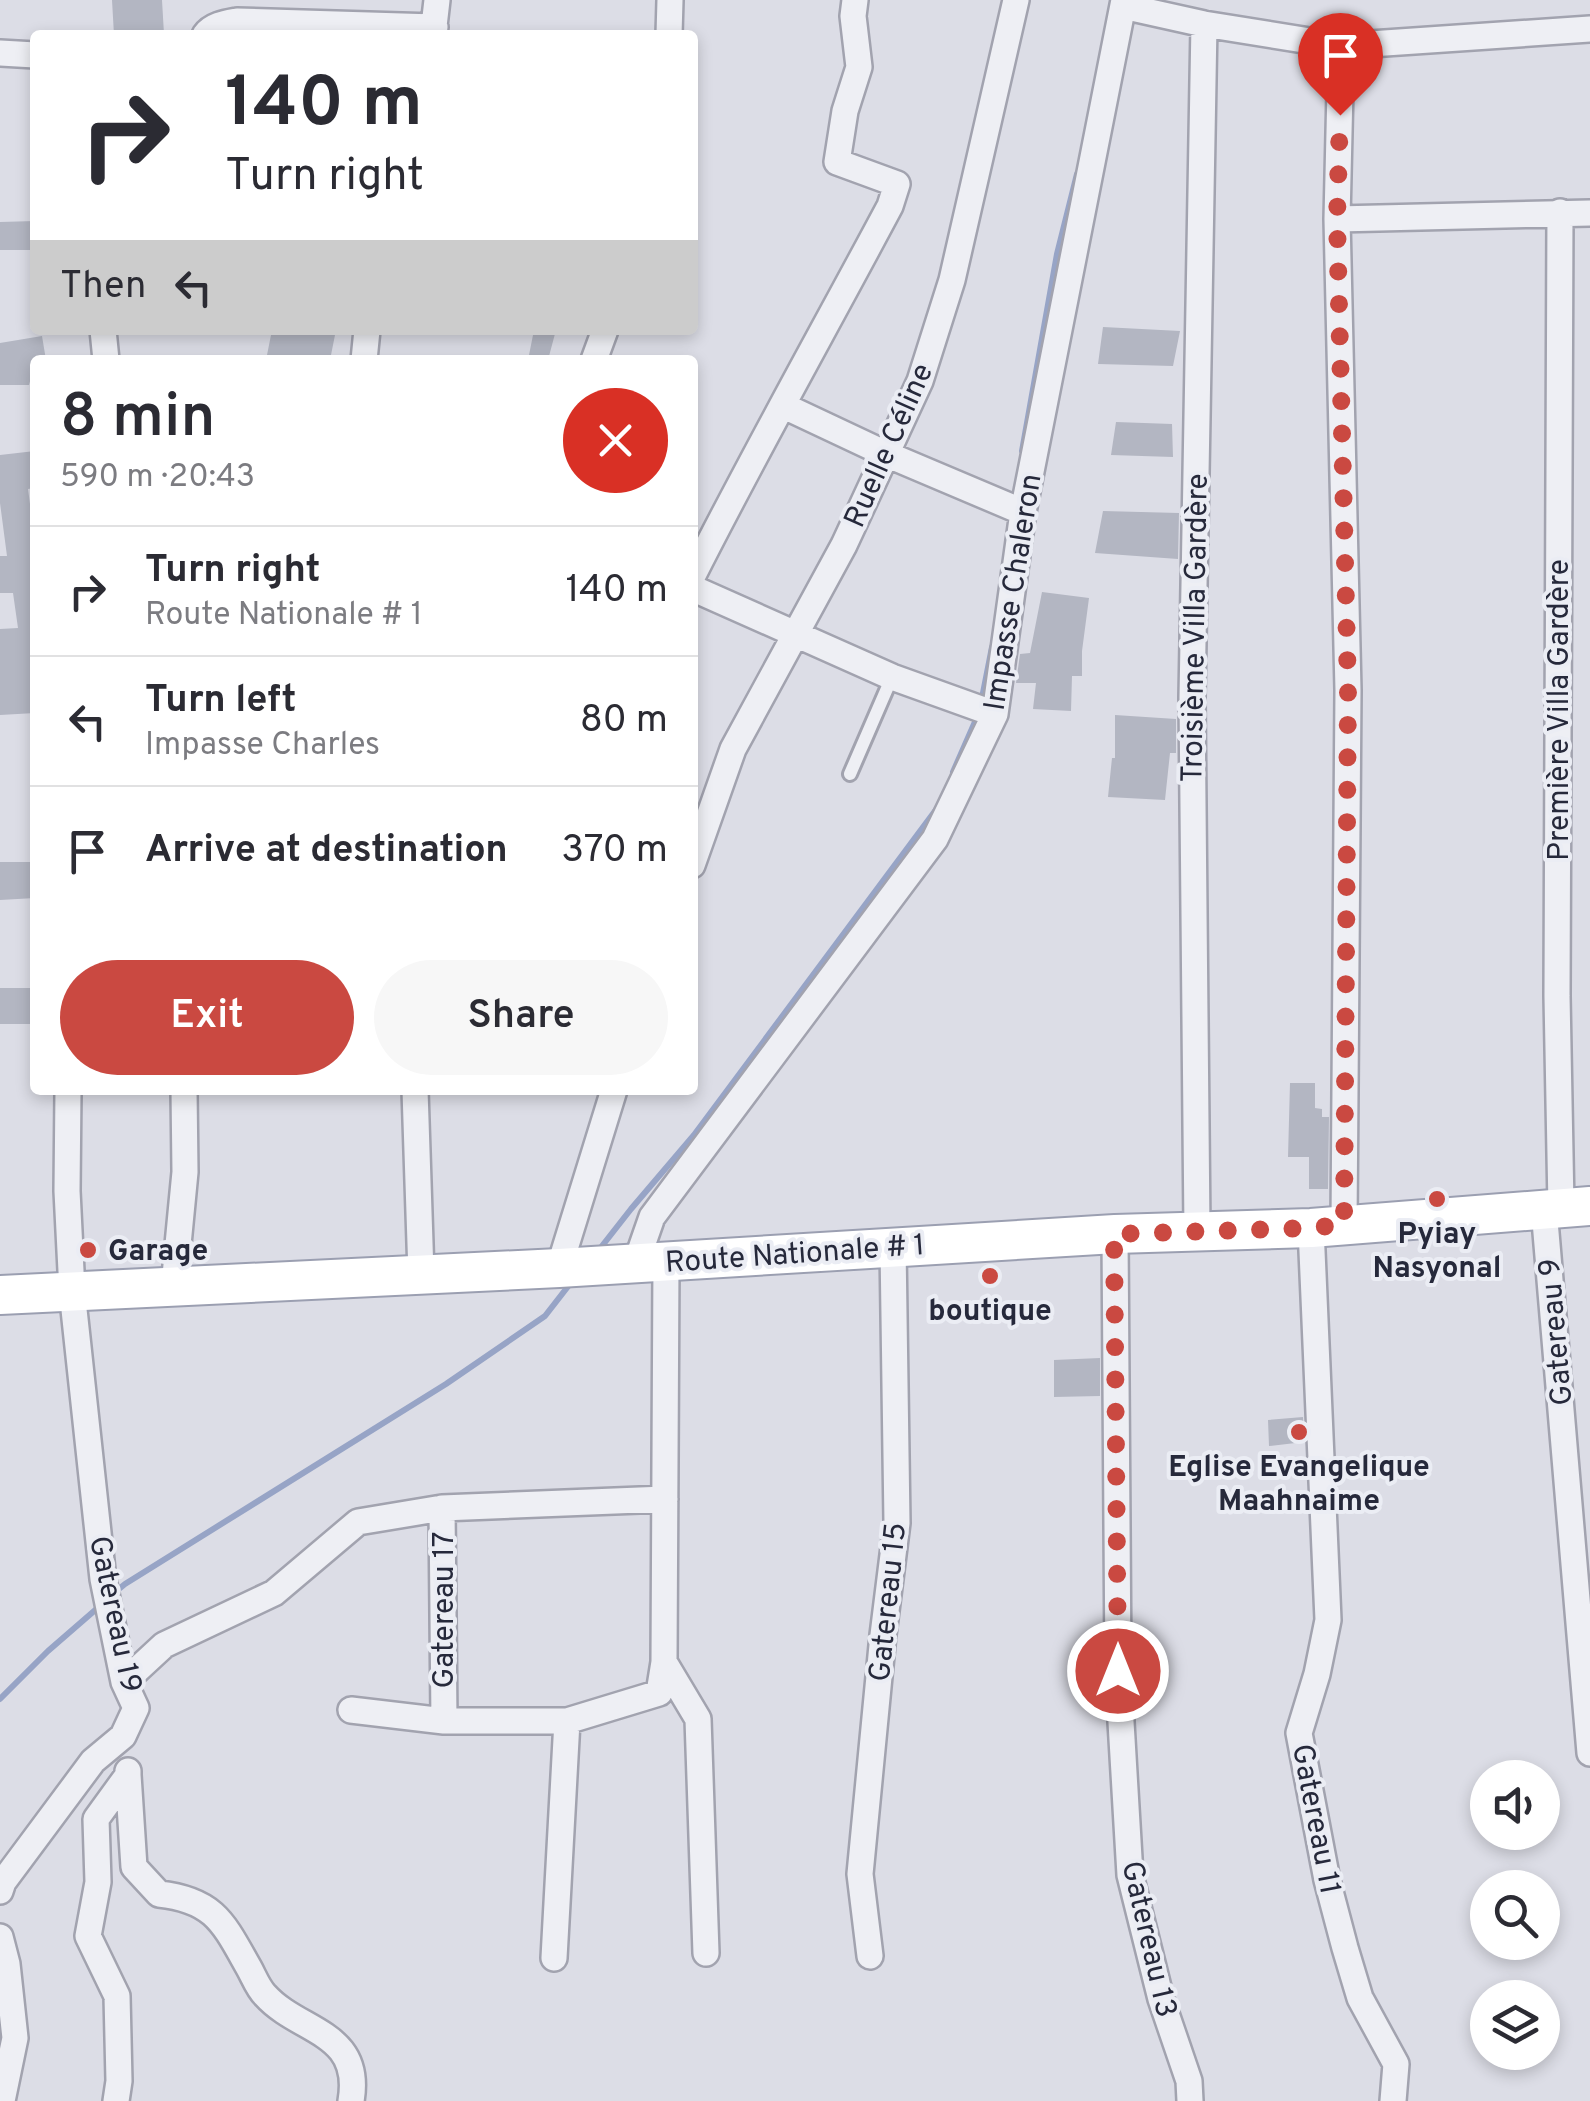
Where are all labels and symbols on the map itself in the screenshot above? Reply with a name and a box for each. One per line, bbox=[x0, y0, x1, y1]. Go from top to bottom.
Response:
pin bbox=[1298, 13, 1383, 116]
street label: Ruelle Céline bbox=[838, 358, 943, 534]
street label: Impasse Chaleron bbox=[977, 471, 1051, 713]
street label: Troisième Villa Gardère bbox=[1175, 473, 1218, 783]
street label: Première Villa Gardère bbox=[1542, 559, 1579, 861]
marker: Pyiay Nasyonal bbox=[1426, 1188, 1448, 1210]
place label: Pyiay Nasyonal bbox=[1372, 1217, 1502, 1288]
street label: Route Nationale # 1 bbox=[664, 1228, 926, 1283]
place label: Garage bbox=[108, 1234, 208, 1271]
marker: Garage bbox=[77, 1239, 99, 1261]
street label: Gatereau 9 bbox=[1533, 1256, 1582, 1407]
marker: boutique bbox=[979, 1265, 1001, 1287]
place label: boutique bbox=[928, 1294, 1052, 1331]
marker: Eglise Evangelique Maahnaime bbox=[1288, 1421, 1310, 1443]
place label: Eglise Evangelique Maahnaime bbox=[1168, 1450, 1430, 1521]
street label: Gatereau 15 bbox=[863, 1521, 916, 1684]
street label: Gatereau 17 bbox=[427, 1532, 464, 1688]
street label: Gatereau 19 bbox=[79, 1533, 148, 1696]
position arrow bbox=[1066, 1619, 1170, 1723]
street label: Gatereau 11 bbox=[1282, 1741, 1347, 1898]
street label: Gatereau 13 bbox=[1112, 1858, 1184, 2021]

